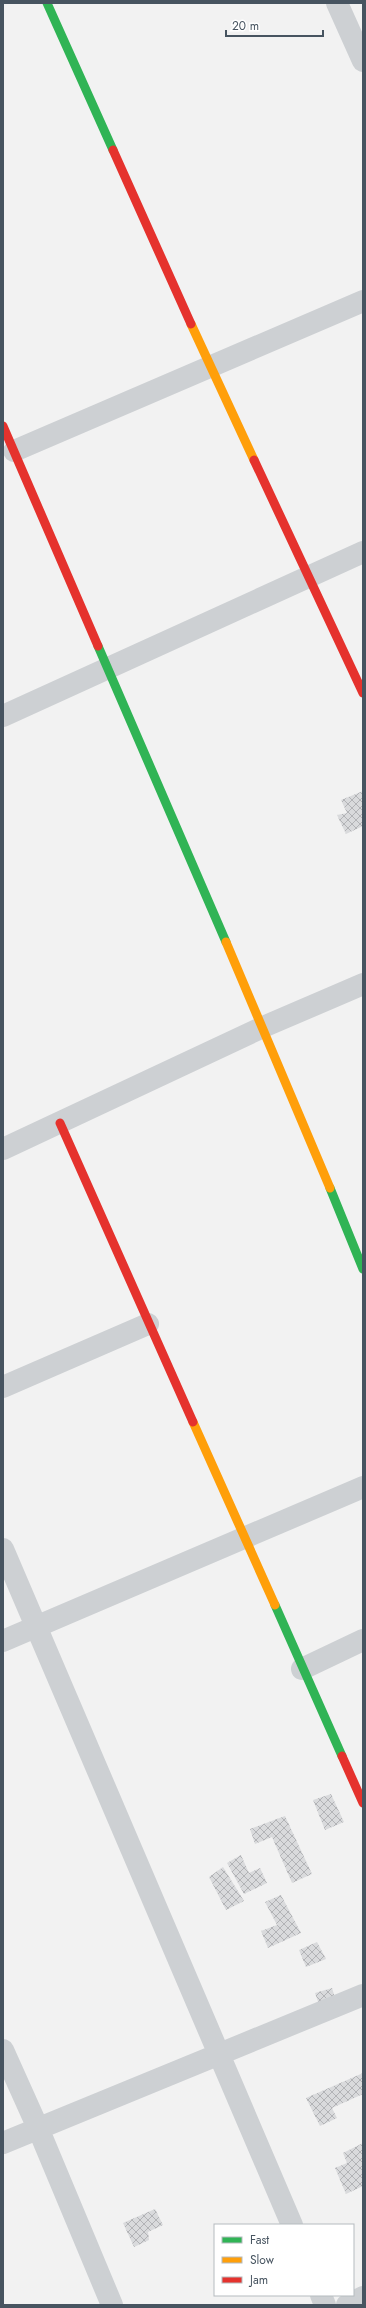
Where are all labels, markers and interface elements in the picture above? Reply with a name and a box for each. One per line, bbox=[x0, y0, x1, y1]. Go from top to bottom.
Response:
scale bar bbox=[226, 12, 323, 38]
text: 20 m bbox=[232, 17, 259, 35]
legend bbox=[214, 2224, 354, 2296]
text: Fast bbox=[250, 2231, 269, 2249]
text: Slow bbox=[250, 2251, 275, 2269]
text: Jam bbox=[248, 2271, 268, 2289]

